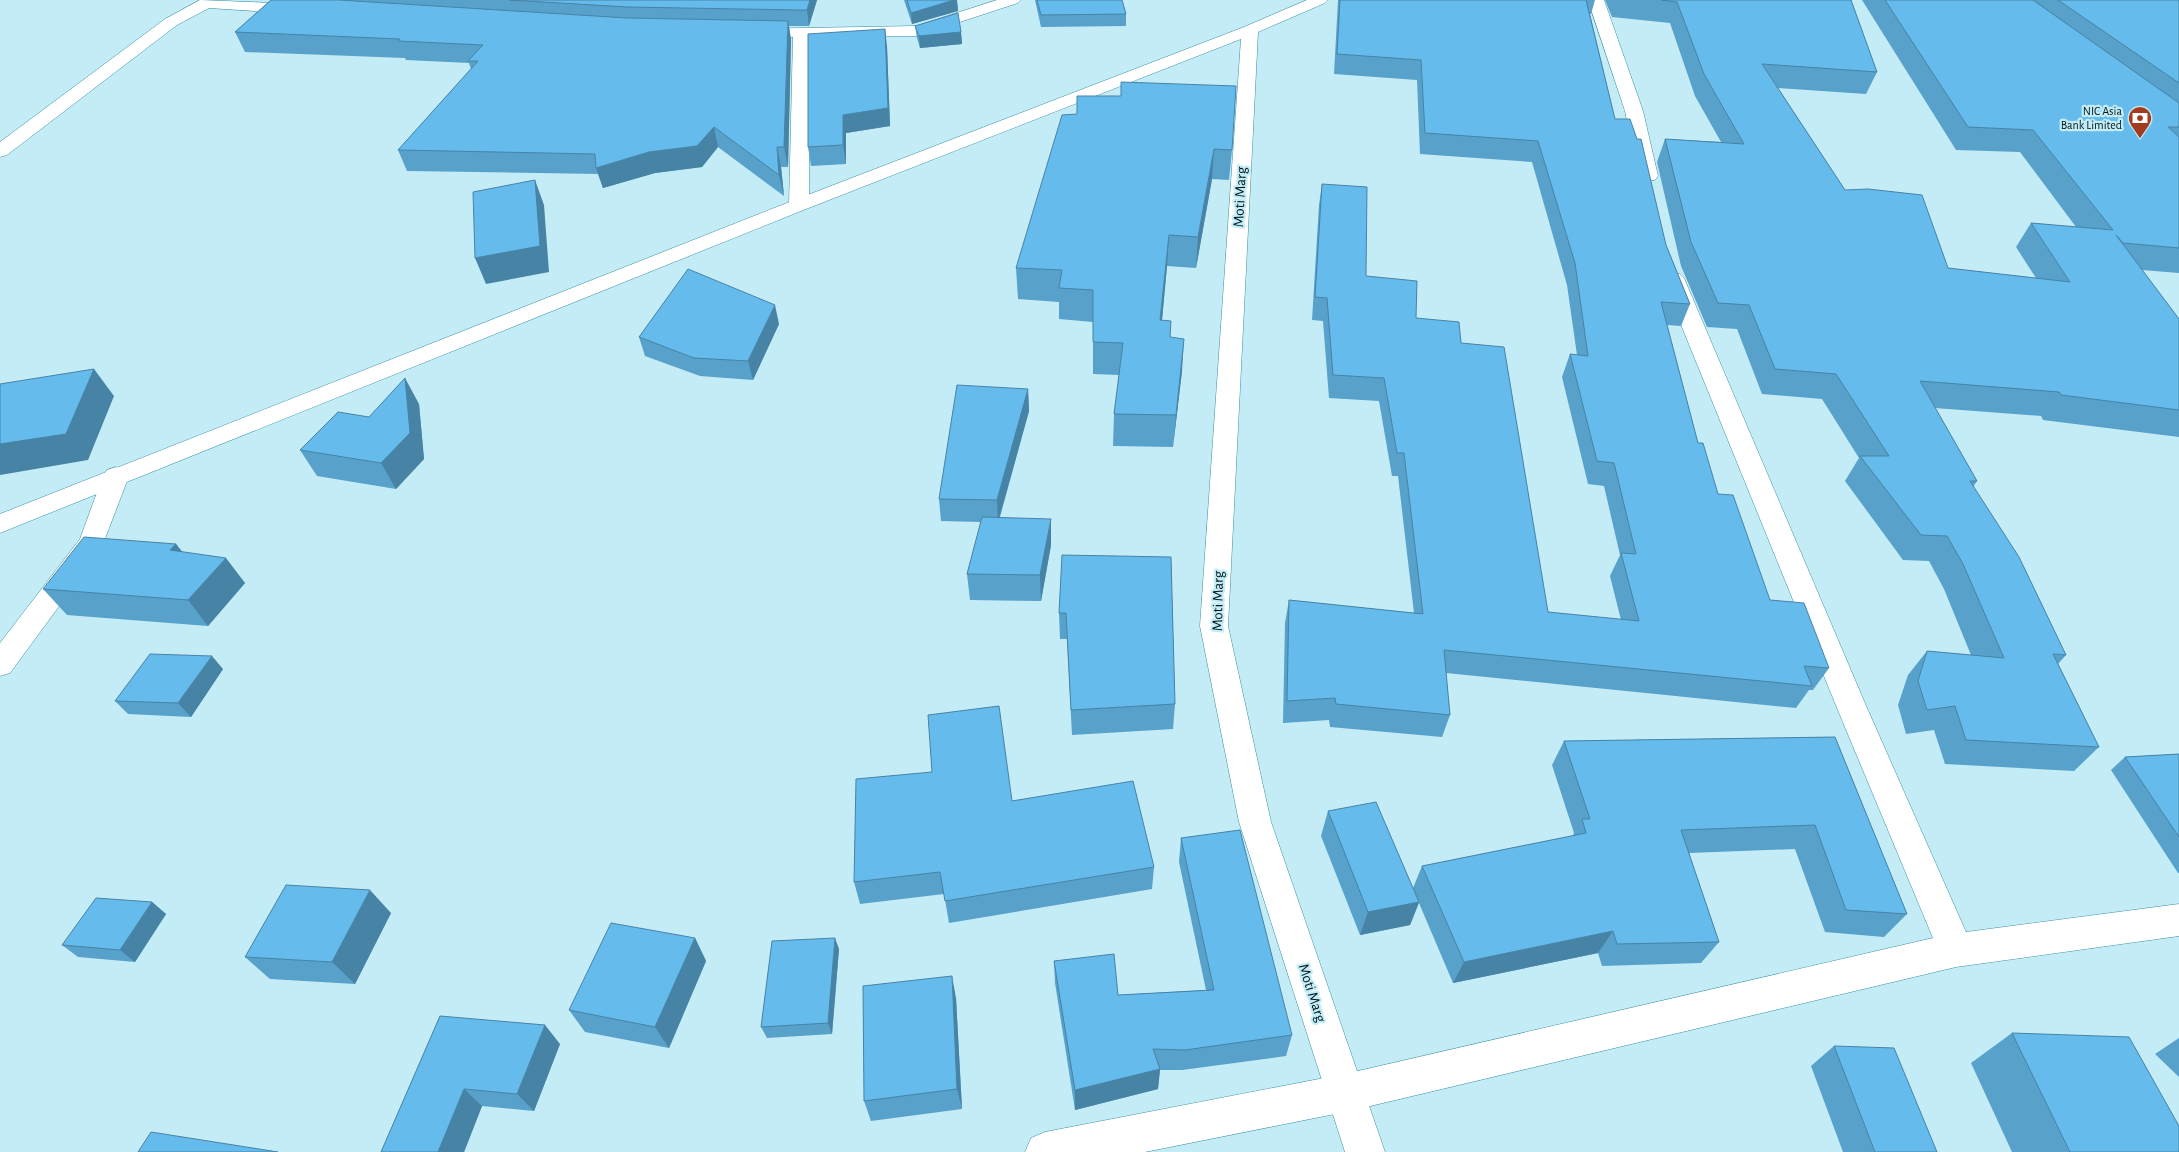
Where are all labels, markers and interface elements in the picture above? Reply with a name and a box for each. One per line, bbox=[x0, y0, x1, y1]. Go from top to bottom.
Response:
place label: NIC Asia Bank Limited bbox=[2061, 105, 2122, 131]
bank icon: NIC Asia Bank Limited bbox=[2127, 105, 2153, 139]
street label: Moti Marg bbox=[1231, 166, 1249, 228]
street label: Moti Marg bbox=[1210, 570, 1226, 631]
street label: Moti Marg bbox=[1296, 962, 1329, 1025]

